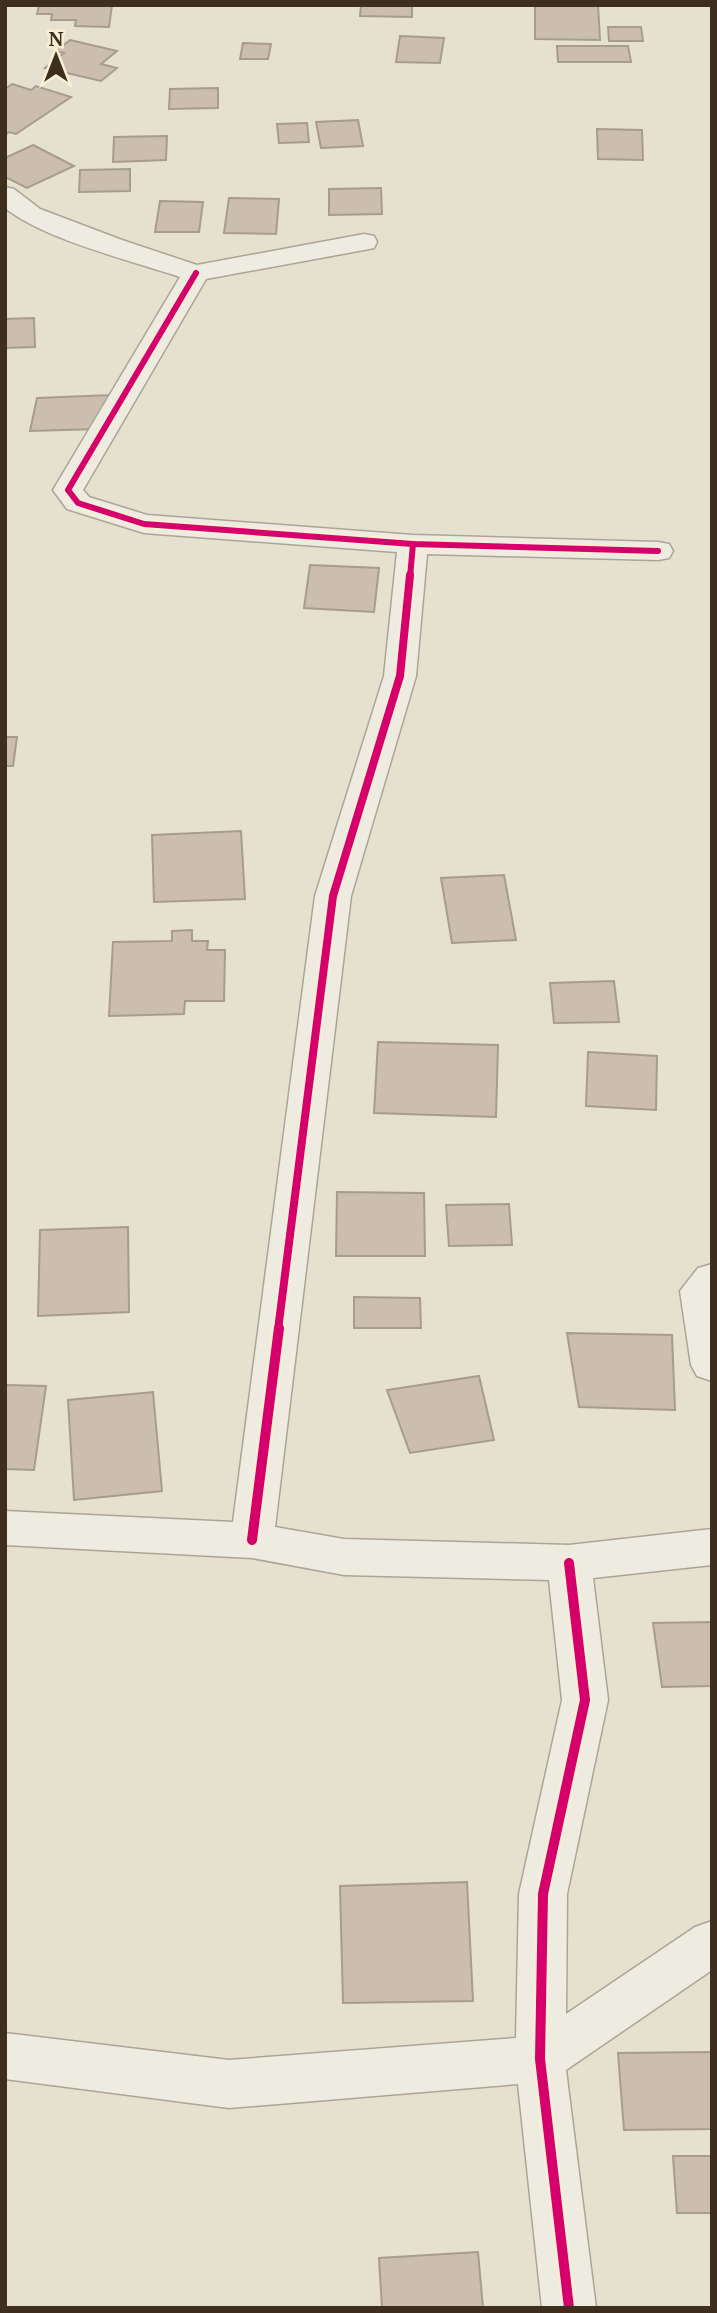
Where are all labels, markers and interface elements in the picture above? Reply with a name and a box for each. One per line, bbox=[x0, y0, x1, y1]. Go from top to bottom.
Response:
north arrow bbox=[21, 21, 91, 91]
text: N bbox=[49, 26, 64, 52]

